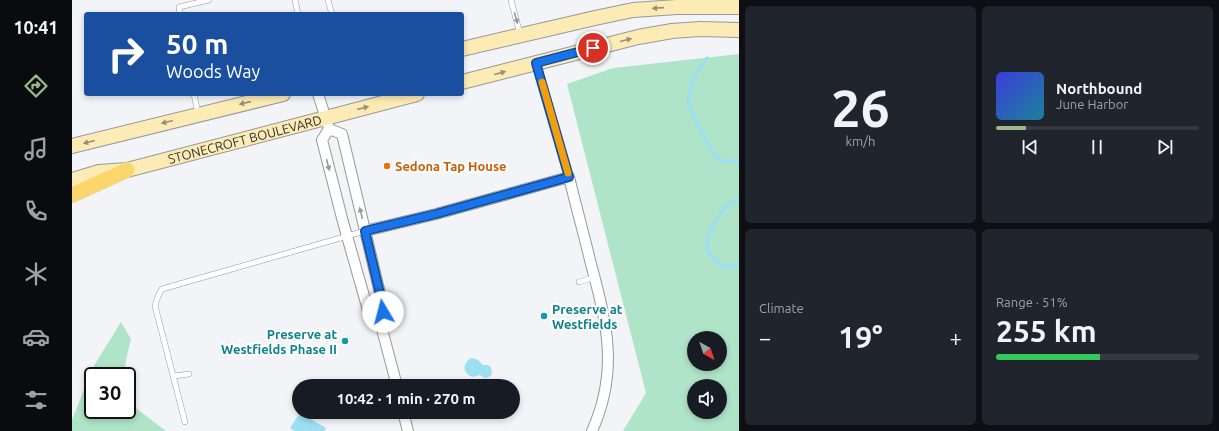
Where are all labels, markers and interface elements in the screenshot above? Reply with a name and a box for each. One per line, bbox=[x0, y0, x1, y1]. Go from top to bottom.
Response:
one-way arrow bbox=[652, 4, 664, 11]
one-way arrow bbox=[513, 11, 519, 24]
text: 10:41 bbox=[13, 17, 59, 37]
icon: right bbox=[100, 28, 152, 80]
text: 50 m bbox=[166, 28, 228, 59]
pin bbox=[576, 31, 610, 65]
icon: arrive bbox=[582, 37, 604, 59]
one-way arrow bbox=[620, 37, 632, 43]
text: Woods Way bbox=[166, 61, 260, 81]
one-way arrow bbox=[494, 69, 506, 75]
icon: directions bbox=[22, 72, 50, 100]
text: 26 bbox=[831, 79, 890, 137]
text: Northbound bbox=[1056, 80, 1142, 97]
text: June Harbor bbox=[1056, 97, 1128, 111]
one-way arrow bbox=[239, 100, 251, 106]
one-way arrow bbox=[357, 105, 369, 111]
street label: STONECROFT BOULEVARD bbox=[166, 112, 323, 166]
one-way arrow bbox=[161, 119, 173, 125]
text: km/h bbox=[845, 134, 876, 148]
icon: music bbox=[22, 135, 50, 163]
icon: previous bbox=[1019, 136, 1041, 158]
icon: pause bbox=[1086, 136, 1108, 158]
icon: next bbox=[1154, 136, 1176, 158]
one-way arrow bbox=[83, 139, 95, 145]
place label: Sedona Tap House bbox=[395, 159, 507, 173]
one-way arrow bbox=[325, 160, 331, 172]
marker: Sedona Tap House bbox=[382, 161, 392, 171]
icon: phone bbox=[22, 197, 50, 225]
one-way arrow bbox=[357, 206, 363, 219]
icon: climate bbox=[22, 260, 50, 288]
position arrow bbox=[362, 291, 404, 333]
text: Range · 51% bbox=[996, 295, 1068, 309]
text: Climate bbox=[759, 301, 804, 315]
place label: Preserve at Westfields bbox=[552, 302, 623, 331]
marker: Preserve at Westfields bbox=[539, 311, 549, 321]
text: 255 km bbox=[996, 314, 1097, 348]
text: 19° bbox=[838, 320, 883, 354]
icon: car bbox=[22, 323, 50, 351]
text: − bbox=[759, 325, 771, 350]
text: + bbox=[950, 325, 962, 350]
place label: Preserve at Westfields Phase II bbox=[221, 327, 337, 356]
north arrow bbox=[687, 331, 727, 371]
map controls bbox=[687, 331, 727, 419]
marker: Preserve at Westfields Phase II bbox=[340, 336, 350, 346]
speed limit sign: 30 bbox=[84, 367, 136, 419]
button: sound bbox=[687, 379, 727, 419]
icon: filters bbox=[22, 386, 50, 414]
text: 10:42 · 1 min · 270 m bbox=[337, 390, 475, 407]

